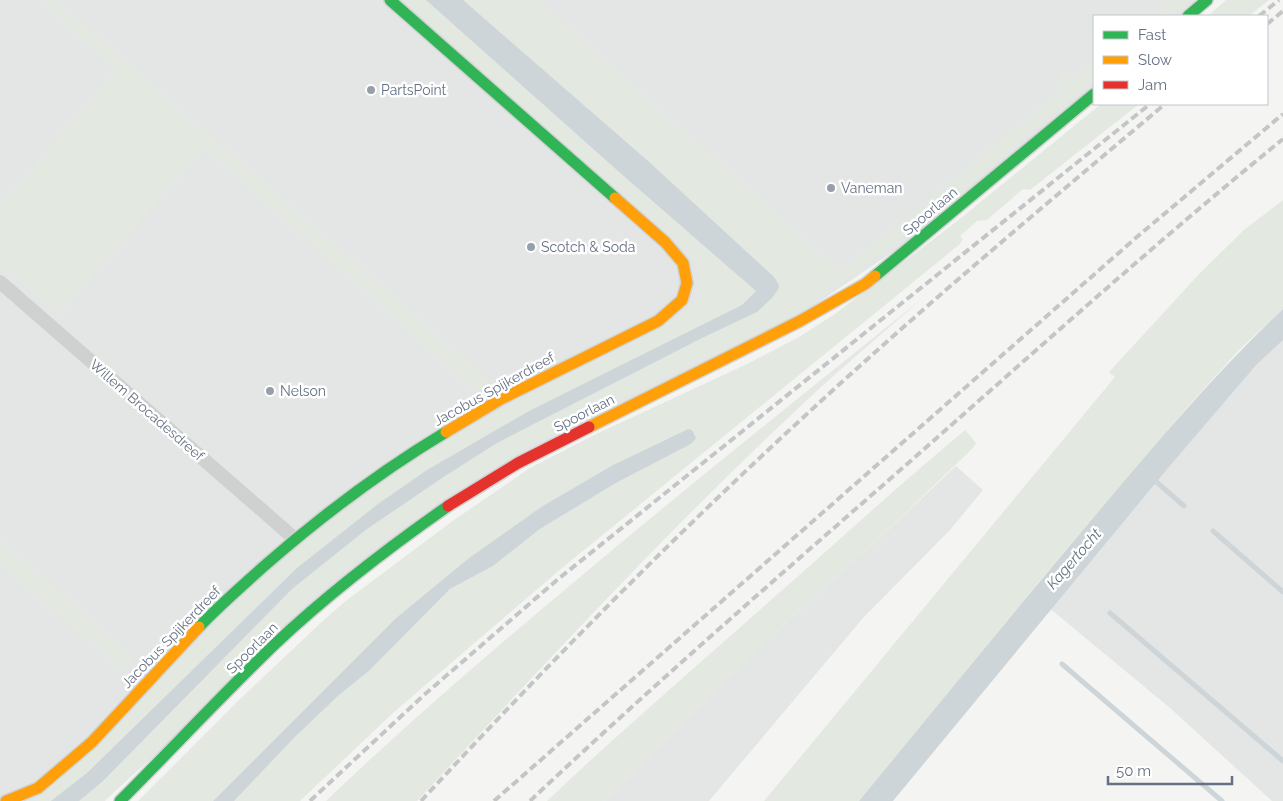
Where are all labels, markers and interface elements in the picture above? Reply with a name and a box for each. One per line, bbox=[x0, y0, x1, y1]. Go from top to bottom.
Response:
legend bbox=[1093, 15, 1268, 105]
text: Fast bbox=[1138, 26, 1166, 44]
text: Slow bbox=[1138, 51, 1172, 69]
text: Jam bbox=[1138, 76, 1167, 94]
place label: PartsPoint bbox=[381, 82, 447, 98]
marker: PartsPoint bbox=[365, 84, 377, 96]
place label: Vaneman bbox=[841, 180, 902, 196]
marker: Vaneman bbox=[825, 182, 837, 194]
street label: Spoorlaan bbox=[900, 184, 960, 238]
place label: Scotch & Soda bbox=[541, 239, 635, 255]
marker: Scotch & Soda bbox=[525, 241, 537, 253]
street label: Jacobus Spijkerdreef bbox=[431, 349, 558, 429]
street label: Willem Brocadesdreef bbox=[87, 356, 208, 465]
place label: Nelson bbox=[280, 383, 326, 399]
marker: Nelson bbox=[264, 385, 276, 397]
street label: Spoorlaan bbox=[551, 391, 617, 435]
water label: Kagertocht bbox=[1043, 525, 1105, 593]
street label: Jacobus Spijkerdreef bbox=[118, 582, 225, 691]
street label: Spoorlaan bbox=[223, 619, 281, 677]
scale bar bbox=[1108, 754, 1232, 786]
text: 50 m bbox=[1116, 762, 1151, 780]

